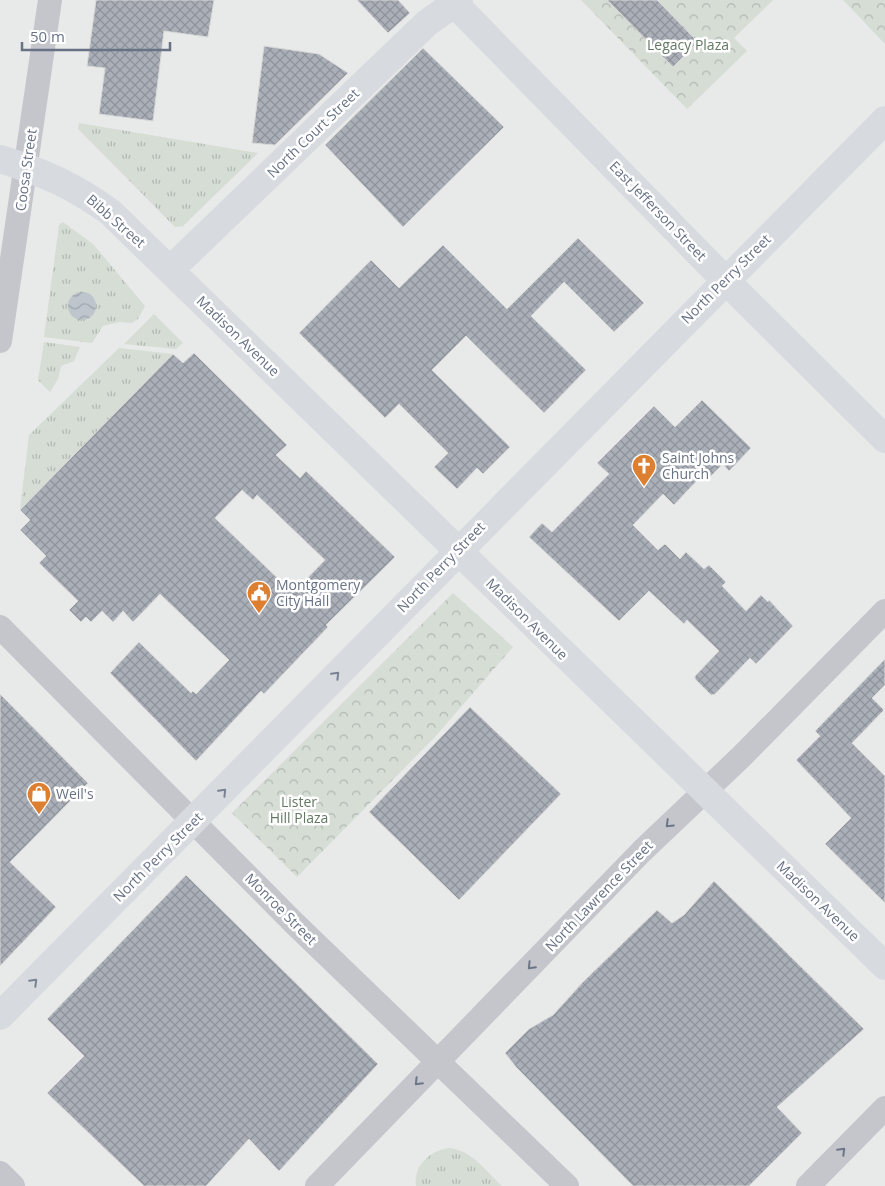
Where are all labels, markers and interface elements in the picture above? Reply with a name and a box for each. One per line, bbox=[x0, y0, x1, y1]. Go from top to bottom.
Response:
scale bar bbox=[22, 20, 170, 52]
text: 50 m bbox=[30, 26, 65, 46]
park label: Legacy Plaza bbox=[647, 35, 729, 54]
street label: North Court Street bbox=[262, 84, 363, 182]
street label: Coosa Street bbox=[10, 128, 41, 212]
street label: East Jefferson Street bbox=[606, 157, 711, 265]
street label: Bibb Street bbox=[83, 190, 150, 252]
street label: North Perry Street bbox=[677, 230, 775, 328]
street label: Madison Avenue bbox=[193, 291, 284, 380]
place label: Saint Johns Church bbox=[662, 448, 735, 483]
church icon: Saint Johns Church bbox=[631, 453, 657, 487]
street label: North Perry Street bbox=[392, 517, 489, 616]
street label: Madison Avenue bbox=[482, 574, 573, 664]
place label: Montgomery City Hall bbox=[276, 575, 361, 610]
public building icon: Montgomery City Hall bbox=[246, 580, 272, 614]
one-way arrow bbox=[330, 672, 339, 681]
shop icon: Weil's bbox=[26, 781, 52, 815]
place label: Weil's bbox=[56, 784, 94, 803]
one-way arrow bbox=[217, 789, 226, 798]
park label: Lister Hill Plaza bbox=[270, 792, 328, 827]
street label: North Perry Street bbox=[109, 808, 207, 906]
one-way arrow bbox=[666, 818, 675, 827]
street label: North Lawrence Street bbox=[541, 836, 657, 955]
street label: Madison Avenue bbox=[773, 856, 864, 945]
street label: Monroe Street bbox=[241, 869, 321, 949]
one-way arrow bbox=[528, 960, 537, 969]
one-way arrow bbox=[28, 978, 37, 987]
one-way arrow bbox=[415, 1077, 424, 1086]
one-way arrow bbox=[837, 1148, 846, 1157]

